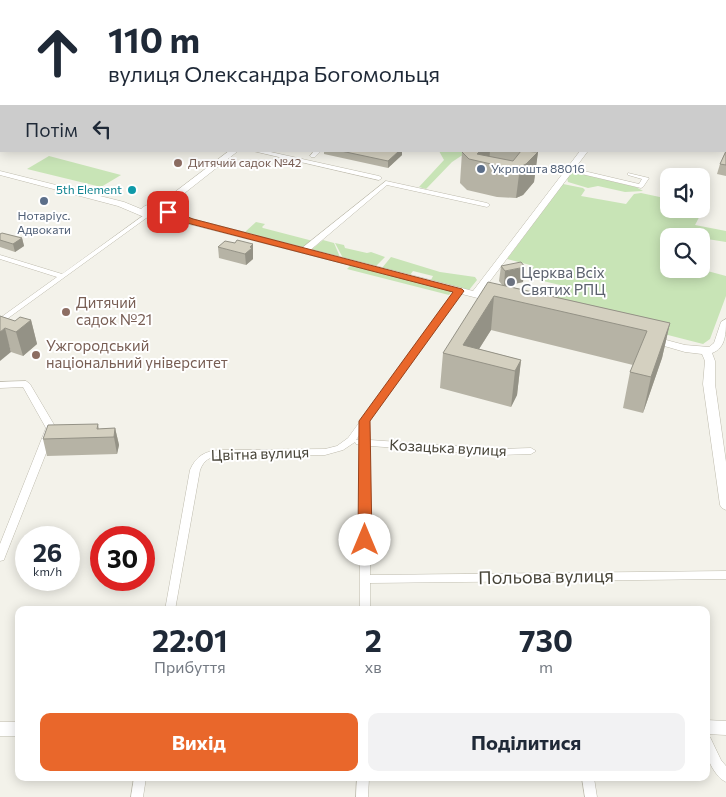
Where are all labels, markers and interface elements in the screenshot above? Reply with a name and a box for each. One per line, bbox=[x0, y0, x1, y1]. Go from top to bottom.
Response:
text: 110 m bbox=[108, 17, 200, 60]
icon: ahead bbox=[25, 20, 90, 85]
text: вулиця Олександра Богомольця bbox=[108, 60, 440, 87]
icon: left bbox=[88, 115, 116, 143]
text: Потім bbox=[25, 118, 78, 141]
place label: Дитячий садок №42 bbox=[188, 155, 302, 169]
marker: Дитячий садок №42 bbox=[172, 157, 184, 169]
place label: Укрпошта 88016 bbox=[491, 161, 585, 175]
marker: Укрпошта 88016 bbox=[475, 163, 487, 175]
map controls bbox=[660, 168, 710, 278]
button: sound bbox=[660, 168, 710, 218]
place label: 5th Element bbox=[56, 182, 122, 196]
marker: 5th Element bbox=[126, 184, 138, 196]
pin bbox=[147, 191, 189, 233]
marker: Нотаріус. Адвокати bbox=[38, 195, 50, 207]
icon: arrive bbox=[154, 198, 182, 226]
place label: Нотаріус. Адвокати bbox=[17, 208, 71, 236]
button: search bbox=[660, 228, 710, 278]
place label: Церква Всіх Святих РПЦ bbox=[521, 263, 606, 298]
marker: Церква Всіх Святих РПЦ bbox=[505, 276, 517, 288]
place label: Дитячий садок №21 bbox=[76, 293, 152, 328]
marker: Дитячий садок №21 bbox=[60, 306, 72, 318]
place label: Ужгородський національний університет bbox=[46, 336, 228, 371]
marker: Ужгородський національний університет bbox=[30, 349, 42, 361]
street label: Козацька вулиця bbox=[389, 435, 507, 459]
street label: Цвітна вулиця bbox=[210, 442, 310, 464]
position arrow bbox=[338, 513, 390, 565]
speed limit sign: 30 bbox=[90, 526, 155, 591]
text: 26 bbox=[33, 537, 62, 567]
text: km/h bbox=[33, 564, 62, 578]
street label: Польова вулиця bbox=[478, 564, 614, 588]
text: 22:01 bbox=[152, 621, 228, 658]
text: 2 bbox=[365, 621, 382, 658]
text: 730 bbox=[519, 621, 573, 658]
text: Прибуття bbox=[154, 657, 226, 676]
text: хв bbox=[365, 657, 382, 676]
text: m bbox=[539, 657, 553, 676]
button: Вихід bbox=[40, 713, 358, 771]
button: Поділитися bbox=[368, 713, 685, 771]

